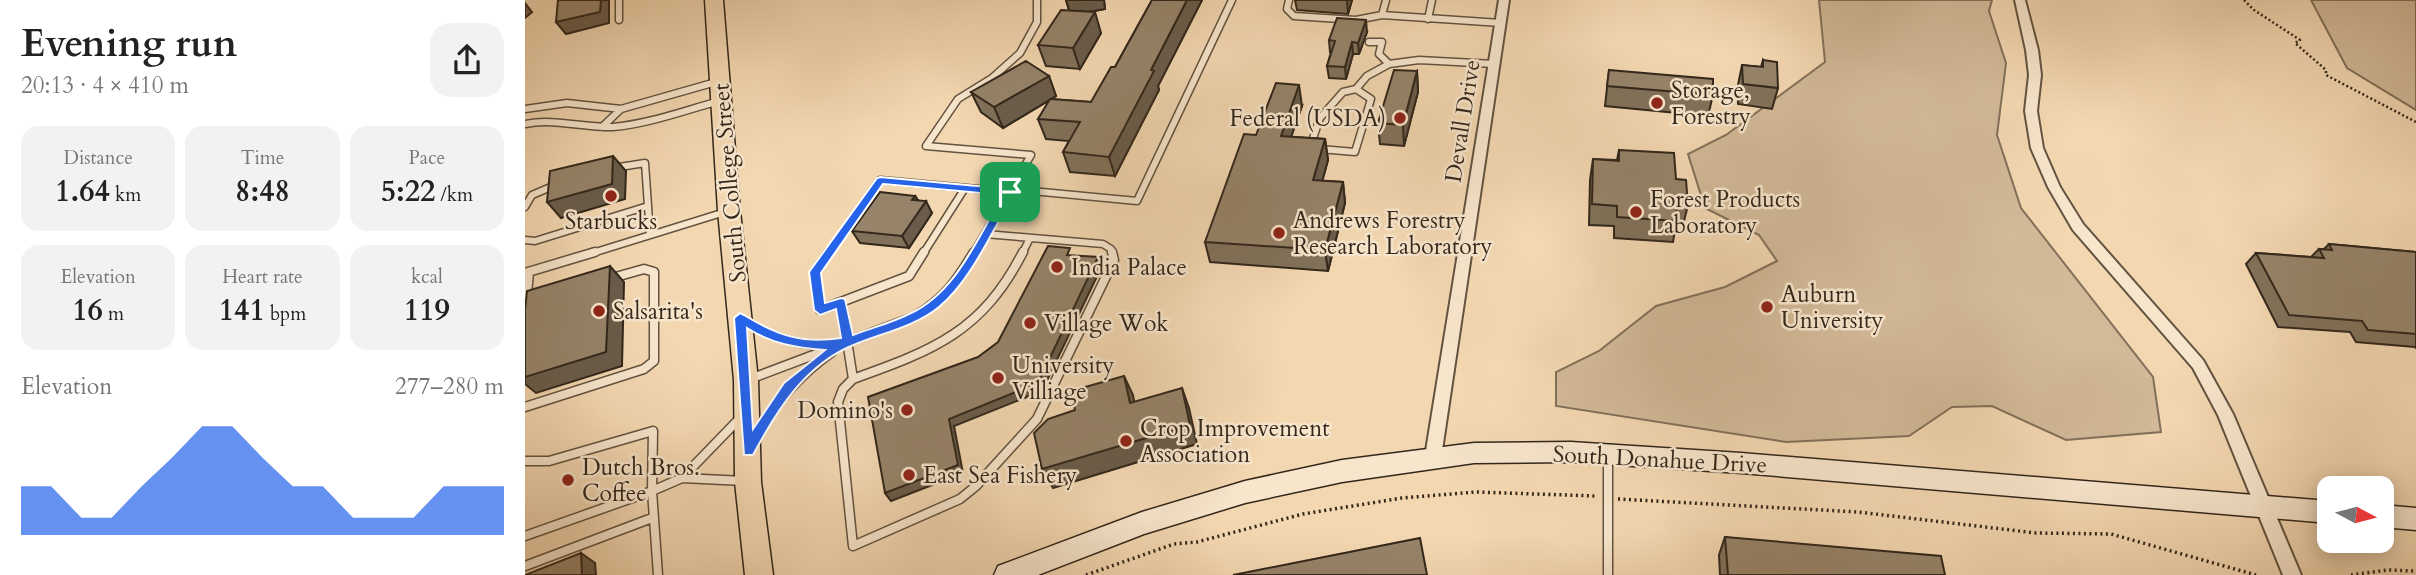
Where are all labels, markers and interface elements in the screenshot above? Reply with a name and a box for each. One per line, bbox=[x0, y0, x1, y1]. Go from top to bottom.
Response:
text: Evening run bbox=[21, 18, 237, 70]
button: share bbox=[430, 23, 504, 97]
street label: Devall Drive bbox=[1437, 57, 1488, 185]
text: 20:13 · 4 × 410 m bbox=[21, 70, 189, 101]
place label: Storage, Forestry bbox=[1671, 75, 1751, 132]
street label: South College Street bbox=[705, 82, 754, 284]
marker: Storage, Forestry bbox=[1649, 95, 1665, 111]
place label: Federal (USDA) bbox=[1229, 103, 1386, 134]
marker: Federal (USDA) bbox=[1392, 110, 1408, 126]
text: Distance bbox=[63, 145, 133, 171]
text: Time bbox=[241, 145, 284, 171]
text: Pace bbox=[408, 145, 445, 171]
pin bbox=[980, 162, 1040, 222]
text: 1.64 bbox=[55, 171, 110, 212]
text: 8:48 bbox=[235, 171, 290, 212]
text: 5:22 bbox=[381, 171, 435, 212]
icon: arrive bbox=[991, 173, 1029, 211]
text: km bbox=[110, 182, 141, 208]
text: /km bbox=[435, 182, 473, 208]
place label: Forest Products Laboratory bbox=[1650, 184, 1800, 241]
marker: Starbucks bbox=[603, 188, 619, 204]
marker: Forest Products Laboratory bbox=[1628, 204, 1644, 220]
place label: Andrews Forestry Research Laboratory bbox=[1293, 205, 1492, 262]
place label: Starbucks bbox=[565, 206, 657, 237]
marker: Andrews Forestry Research Laboratory bbox=[1271, 225, 1287, 241]
place label: India Palace bbox=[1071, 252, 1187, 283]
marker: India Palace bbox=[1049, 259, 1065, 275]
text: Elevation bbox=[60, 264, 136, 290]
text: Heart rate bbox=[222, 264, 303, 290]
text: kcal bbox=[411, 264, 443, 290]
place label: Auburn University bbox=[1781, 279, 1883, 336]
text: 16 bbox=[72, 290, 103, 331]
text: 141 bbox=[219, 290, 265, 331]
text: 119 bbox=[404, 290, 450, 331]
place label: Salsarita's bbox=[613, 296, 703, 327]
marker: Auburn University bbox=[1759, 299, 1775, 315]
text: m bbox=[103, 301, 124, 327]
text: bpm bbox=[265, 301, 306, 327]
marker: Salsarita's bbox=[591, 303, 607, 319]
place label: Village Wok bbox=[1044, 308, 1169, 339]
marker: Village Wok bbox=[1022, 315, 1038, 331]
place label: University Villiage bbox=[1012, 350, 1114, 407]
marker: University Villiage bbox=[990, 370, 1006, 386]
text: Elevation bbox=[21, 371, 112, 402]
text: 277–280 m bbox=[395, 371, 504, 402]
place label: Domino's bbox=[798, 395, 893, 426]
marker: Domino's bbox=[899, 402, 915, 418]
place label: Crop Improvement Association bbox=[1140, 413, 1330, 470]
marker: Crop Improvement Association bbox=[1118, 433, 1134, 449]
street label: South Donahue Drive bbox=[1552, 438, 1768, 481]
place label: Dutch Bros. Coffee bbox=[582, 452, 700, 509]
place label: East Sea Fishery bbox=[923, 460, 1077, 491]
marker: East Sea Fishery bbox=[901, 467, 917, 483]
marker: Dutch Bros. Coffee bbox=[560, 472, 576, 488]
north arrow bbox=[2317, 476, 2394, 553]
map controls bbox=[2317, 476, 2394, 553]

